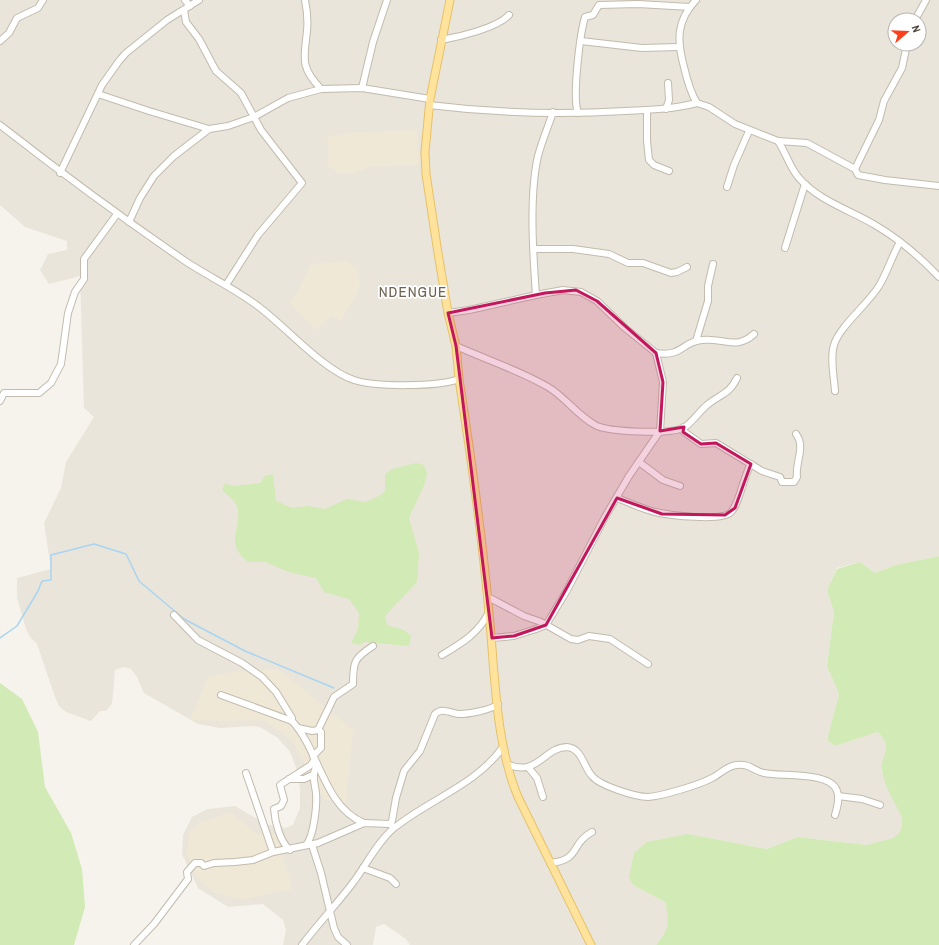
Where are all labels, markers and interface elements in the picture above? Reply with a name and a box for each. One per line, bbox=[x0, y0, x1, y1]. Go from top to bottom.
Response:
north arrow bbox=[887, 12, 927, 52]
text: N bbox=[909, 23, 924, 34]
district label: NDENGUE bbox=[379, 281, 447, 302]

